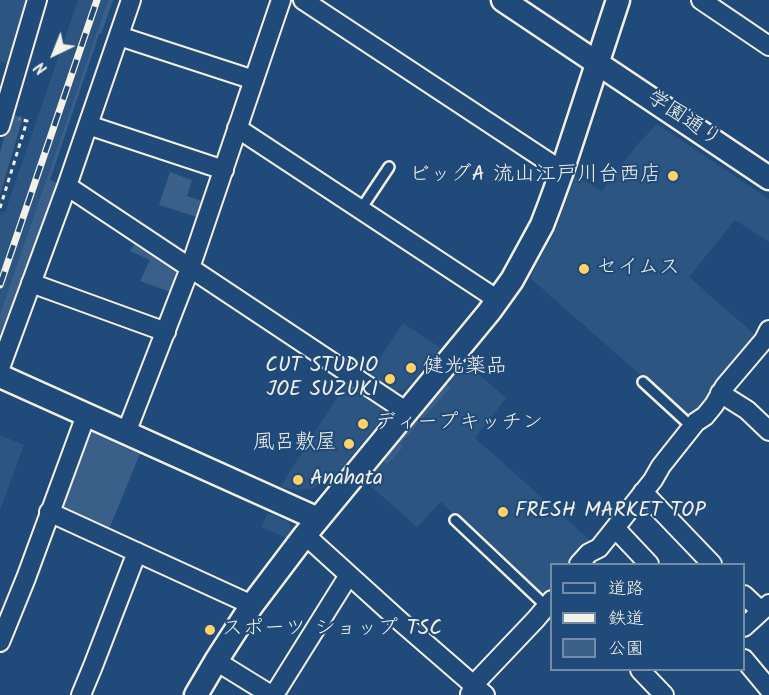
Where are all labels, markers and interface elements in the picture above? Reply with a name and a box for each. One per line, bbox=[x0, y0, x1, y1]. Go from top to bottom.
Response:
north arrow bbox=[24, 24, 84, 84]
text: N bbox=[29, 55, 54, 80]
street label: 学園通り bbox=[641, 86, 725, 154]
place label: ビッグA 流山江戸川台西店 bbox=[409, 163, 661, 189]
marker: ビッグA 流山江戸川台西店 bbox=[666, 169, 680, 183]
place label: セイムス bbox=[596, 256, 680, 282]
marker: セイムス bbox=[577, 262, 591, 276]
place label: CUT STUDIO JOE SUZUKI bbox=[265, 354, 378, 404]
place label: 健光薬品 bbox=[423, 355, 507, 381]
marker: 健光薬品 bbox=[404, 361, 418, 375]
marker: CUT STUDIO JOE SUZUKI bbox=[383, 372, 397, 386]
place label: ディープキッチン bbox=[375, 411, 543, 437]
marker: ディープキッチン bbox=[356, 417, 370, 431]
place label: 風呂敷屋 bbox=[253, 431, 337, 457]
marker: 風呂敷屋 bbox=[342, 437, 356, 451]
place label: Anahata bbox=[310, 467, 383, 493]
marker: Anahata bbox=[291, 473, 305, 487]
place label: FRESH MARKET TOP bbox=[515, 499, 706, 525]
marker: FRESH MARKET TOP bbox=[496, 505, 510, 519]
legend bbox=[550, 563, 745, 671]
text: 道路 bbox=[608, 575, 644, 604]
text: 鉄道 bbox=[608, 605, 644, 634]
place label: スポーツ ショップ TSC bbox=[222, 617, 442, 643]
marker: スポーツ ショップ TSC bbox=[203, 623, 217, 637]
text: 公園 bbox=[608, 635, 644, 664]

